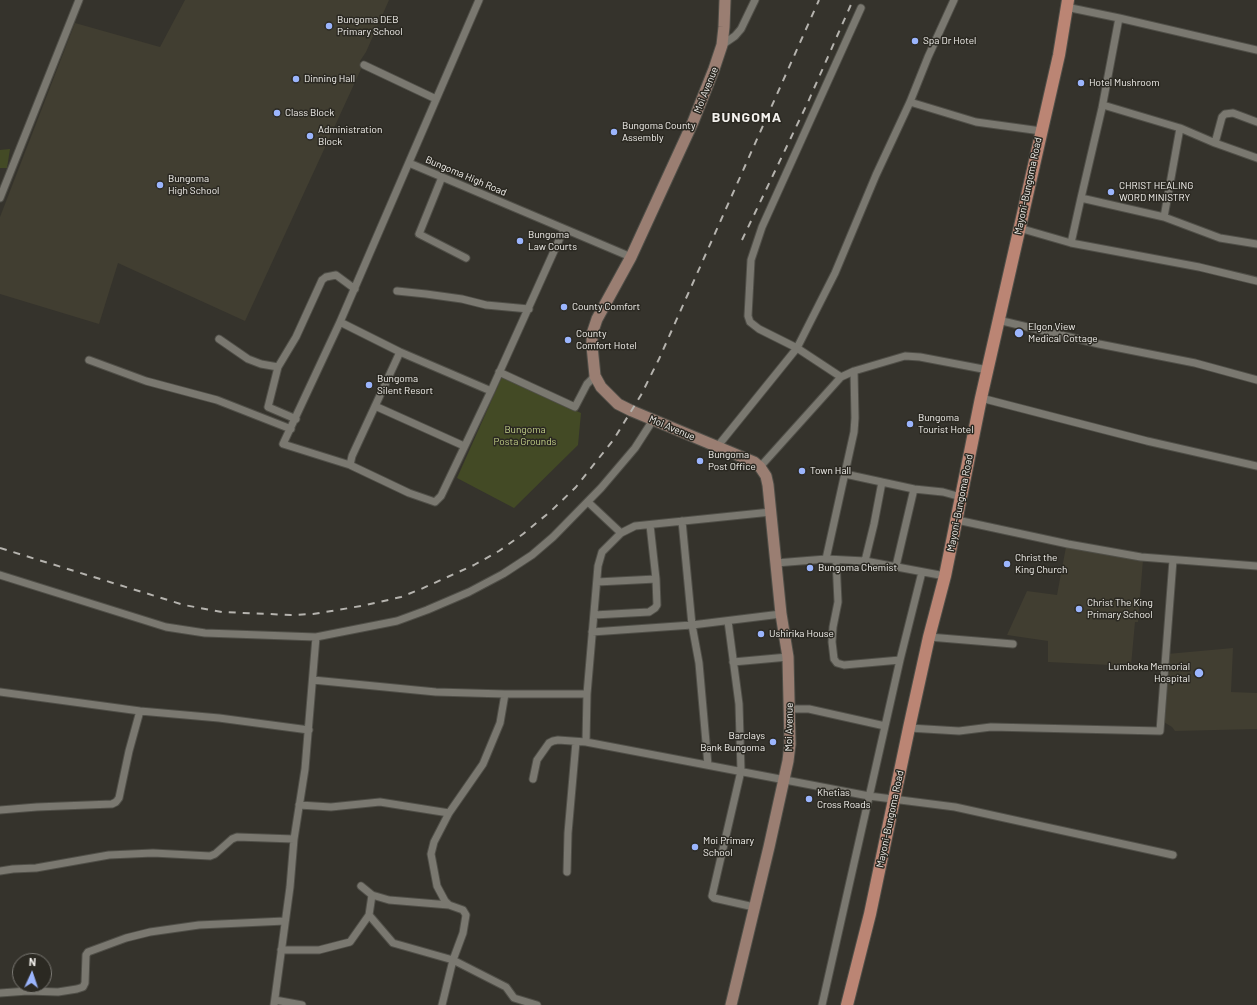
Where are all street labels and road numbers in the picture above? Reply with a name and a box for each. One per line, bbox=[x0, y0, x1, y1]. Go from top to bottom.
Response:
street label: Moi Avenue bbox=[691, 65, 721, 115]
street label: Mayoni-Bungoma Road bbox=[1012, 136, 1044, 236]
street label: Bungoma High Road bbox=[424, 153, 508, 199]
street label: Moi Avenue bbox=[647, 413, 697, 443]
street label: Mayoni-Bungoma Road bbox=[945, 453, 975, 553]
street label: Moi Avenue bbox=[783, 702, 795, 752]
street label: Mayoni-Bungoma Road bbox=[874, 769, 906, 869]

